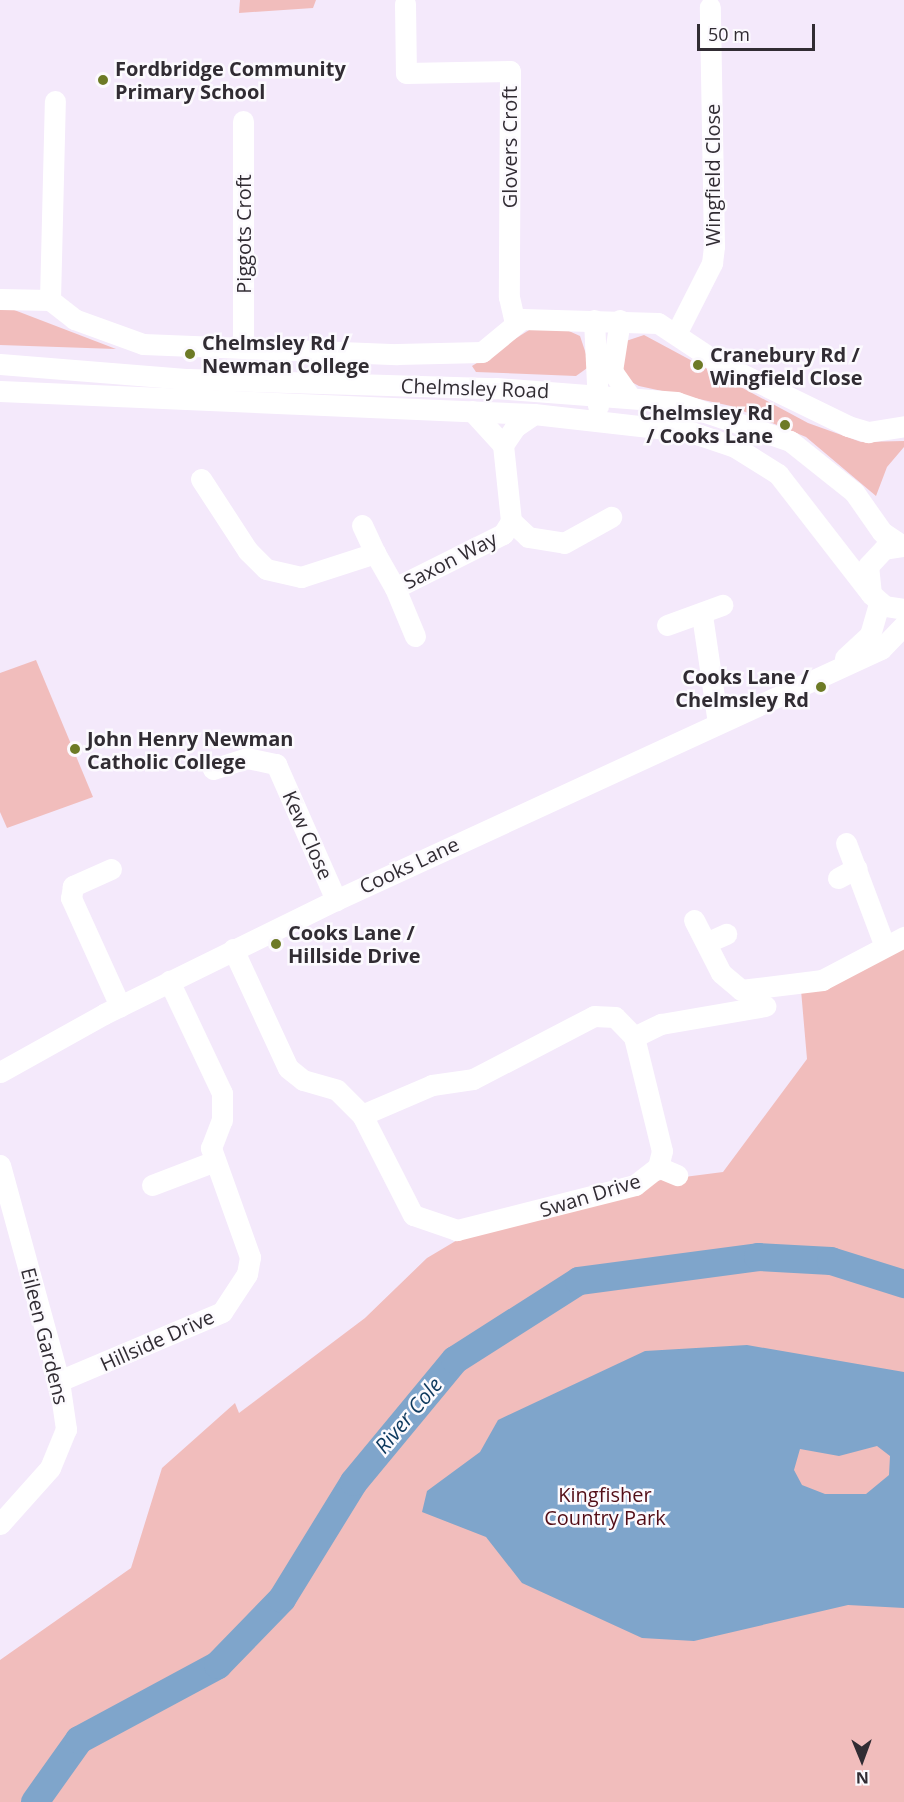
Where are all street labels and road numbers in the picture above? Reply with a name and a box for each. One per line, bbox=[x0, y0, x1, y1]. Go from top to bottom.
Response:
street label: Glovers Croft bbox=[497, 86, 521, 208]
street label: Wingfield Close bbox=[700, 104, 724, 246]
street label: Piggots Croft bbox=[231, 174, 255, 294]
street label: Chelmsley Road bbox=[400, 373, 550, 403]
street label: Saxon Way bbox=[399, 526, 501, 594]
street label: Kew Close bbox=[278, 787, 338, 883]
street label: Cooks Lane bbox=[355, 832, 463, 898]
street label: Swan Drive bbox=[537, 1168, 643, 1222]
street label: Eileen Gardens bbox=[16, 1265, 74, 1407]
street label: Hillside Drive bbox=[96, 1304, 218, 1376]

